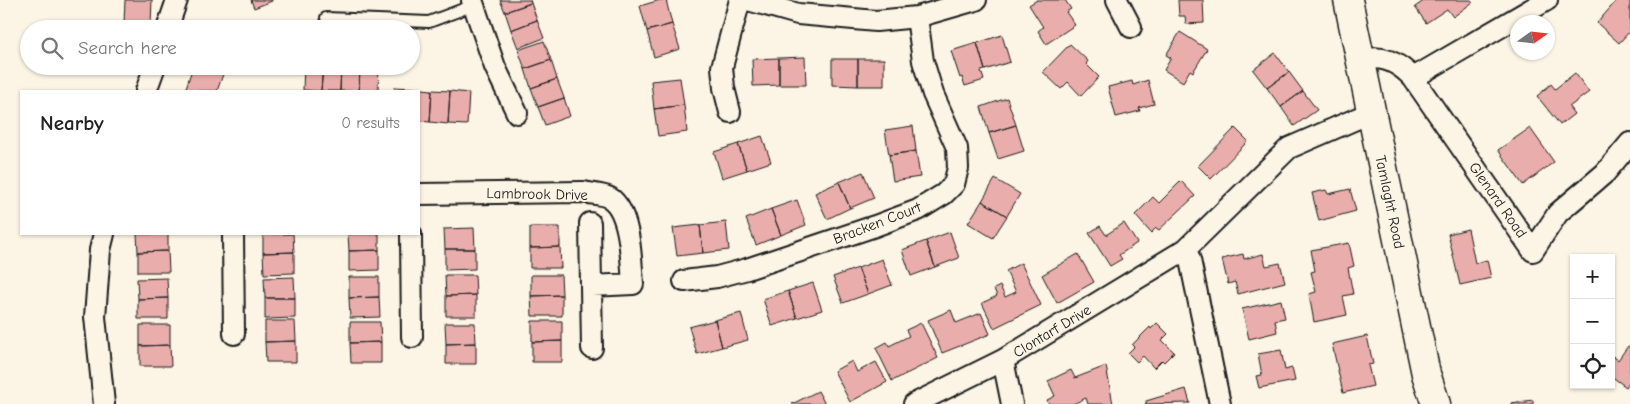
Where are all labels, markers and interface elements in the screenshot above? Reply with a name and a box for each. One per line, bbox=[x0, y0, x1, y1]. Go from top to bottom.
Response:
north arrow bbox=[1510, 15, 1555, 60]
search box bbox=[20, 20, 420, 75]
icon: search bbox=[38, 34, 66, 62]
text: Search here bbox=[78, 37, 177, 59]
text: Nearby bbox=[40, 111, 104, 135]
text: 0 results bbox=[341, 114, 400, 132]
street label: Tamlaght Road bbox=[1371, 154, 1409, 250]
street label: Glenard Road bbox=[1465, 159, 1531, 241]
street label: Lambrook Drive bbox=[486, 184, 588, 204]
street label: Bracken Court bbox=[830, 198, 924, 248]
map controls bbox=[1570, 254, 1615, 389]
button: + bbox=[1570, 254, 1615, 299]
button: − bbox=[1570, 299, 1615, 344]
street label: Clontarf Drive bbox=[1010, 300, 1095, 361]
button: locate bbox=[1570, 344, 1615, 389]

